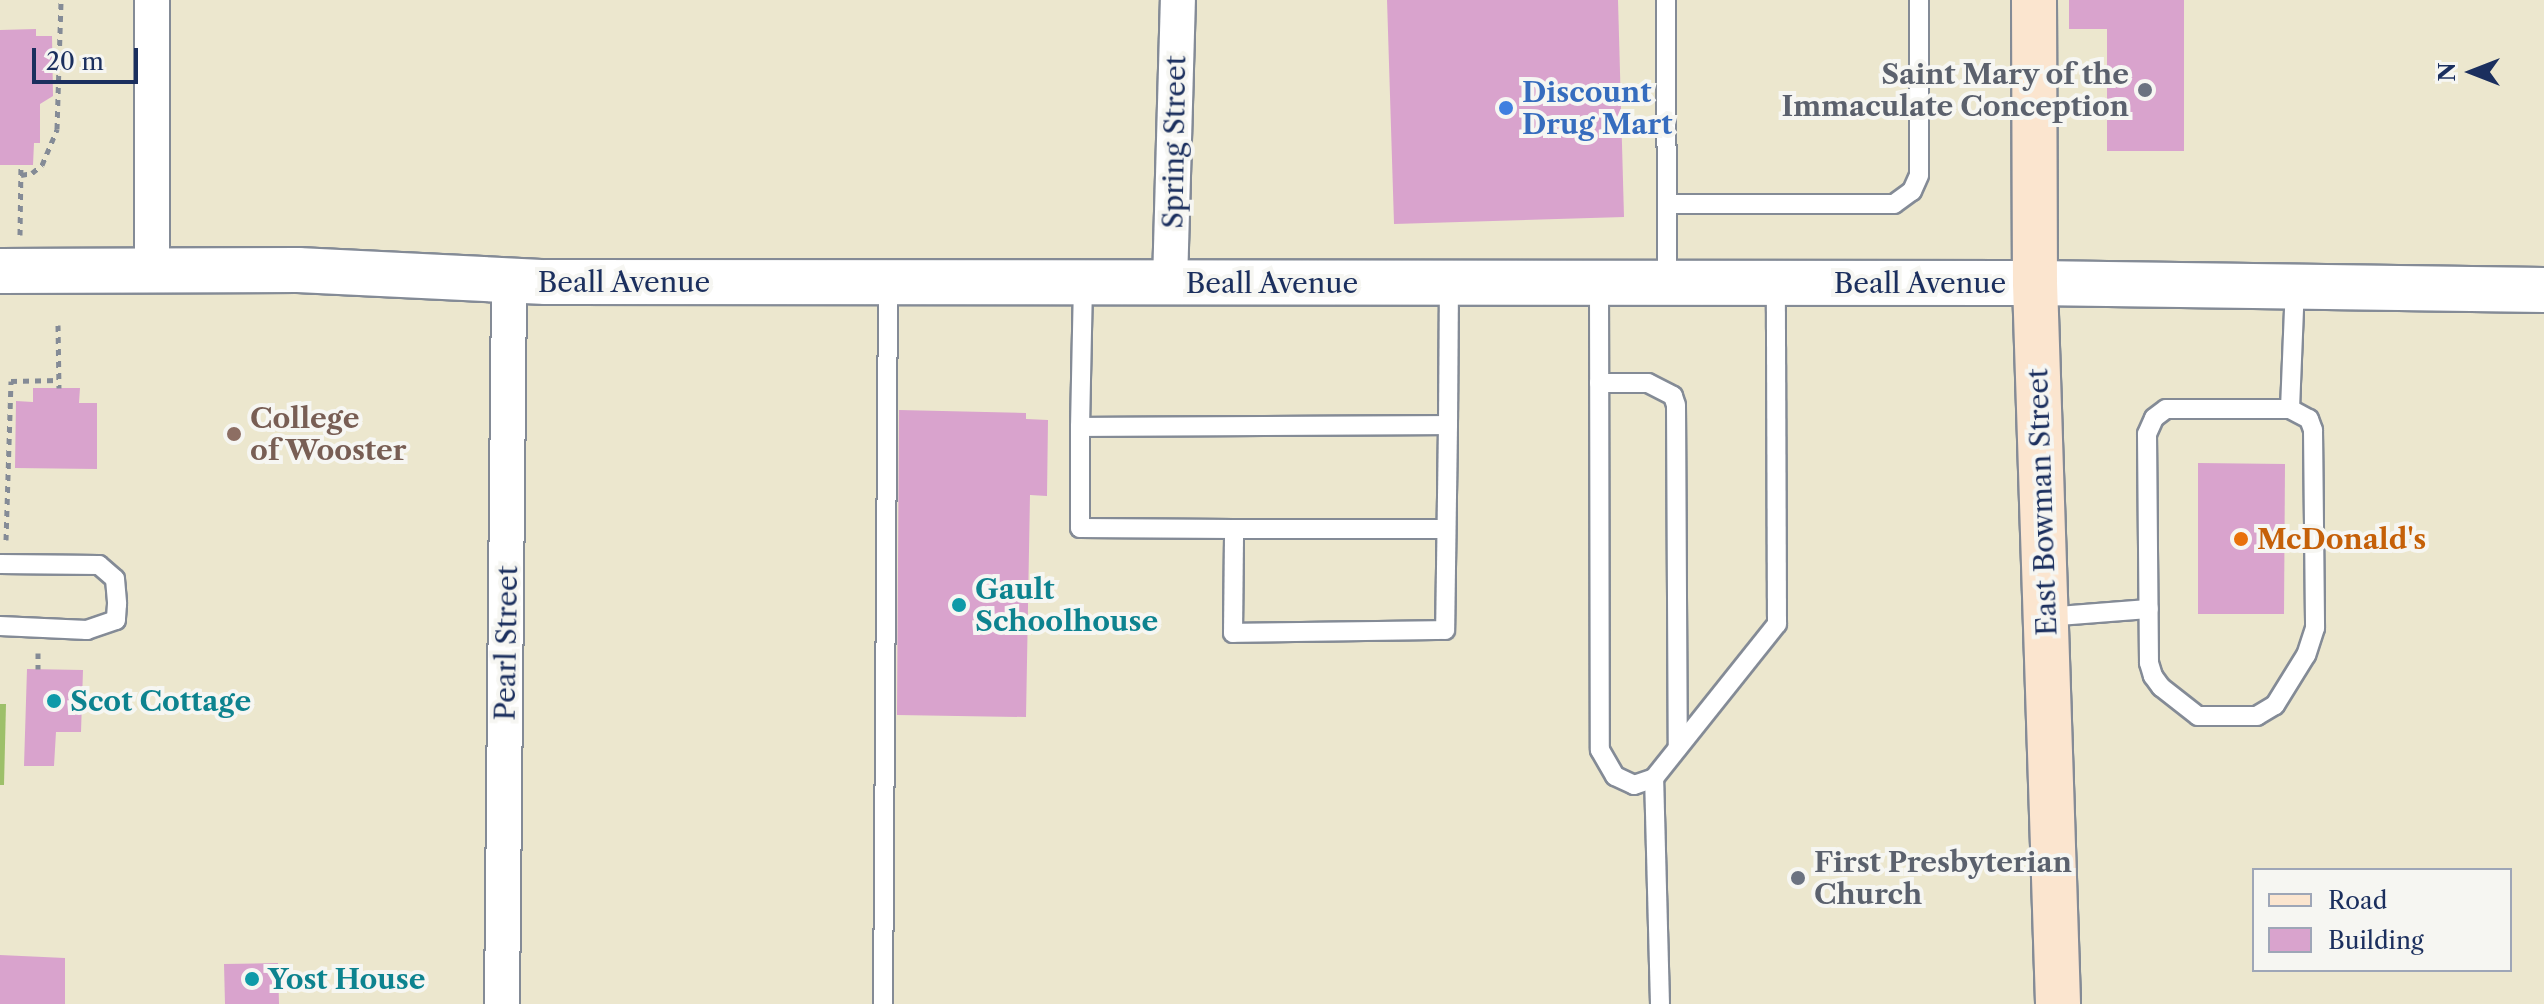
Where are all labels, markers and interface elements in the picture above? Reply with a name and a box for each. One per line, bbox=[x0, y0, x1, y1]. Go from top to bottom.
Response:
scale bar bbox=[36, 32, 142, 82]
north arrow bbox=[2432, 32, 2512, 112]
text: 20 m bbox=[46, 47, 104, 76]
street label: Spring Street bbox=[1156, 55, 1192, 229]
place label: Saint Mary of the Immaculate Conception bbox=[1781, 57, 2129, 123]
text: N bbox=[2434, 62, 2461, 82]
place label: Discount Drug Mart bbox=[1522, 75, 1672, 141]
marker: Saint Mary of the Immaculate Conception bbox=[2136, 81, 2154, 99]
marker: Discount Drug Mart bbox=[1497, 99, 1515, 117]
street label: Beall Avenue bbox=[537, 265, 711, 299]
street label: Beall Avenue bbox=[1185, 266, 1359, 300]
street label: Beall Avenue bbox=[1833, 266, 2007, 300]
street label: East Bowman Street bbox=[2021, 368, 2063, 636]
place label: College of Wooster bbox=[250, 401, 408, 467]
marker: College of Wooster bbox=[225, 425, 243, 443]
place label: McDonald's bbox=[2257, 522, 2426, 556]
marker: McDonald's bbox=[2232, 530, 2250, 548]
street label: Pearl Street bbox=[488, 565, 524, 721]
place label: Gault Schoolhouse bbox=[975, 572, 1158, 638]
marker: Gault Schoolhouse bbox=[950, 596, 968, 614]
place label: Scot Cottage bbox=[70, 684, 251, 718]
marker: Scot Cottage bbox=[45, 692, 63, 710]
place label: First Presbyterian Church bbox=[1814, 845, 2072, 911]
legend bbox=[2252, 868, 2512, 972]
marker: First Presbyterian Church bbox=[1789, 869, 1807, 887]
text: Road bbox=[2328, 886, 2387, 915]
text: Building bbox=[2328, 926, 2424, 955]
place label: Yost House bbox=[268, 962, 426, 996]
marker: Yost House bbox=[243, 970, 261, 988]

